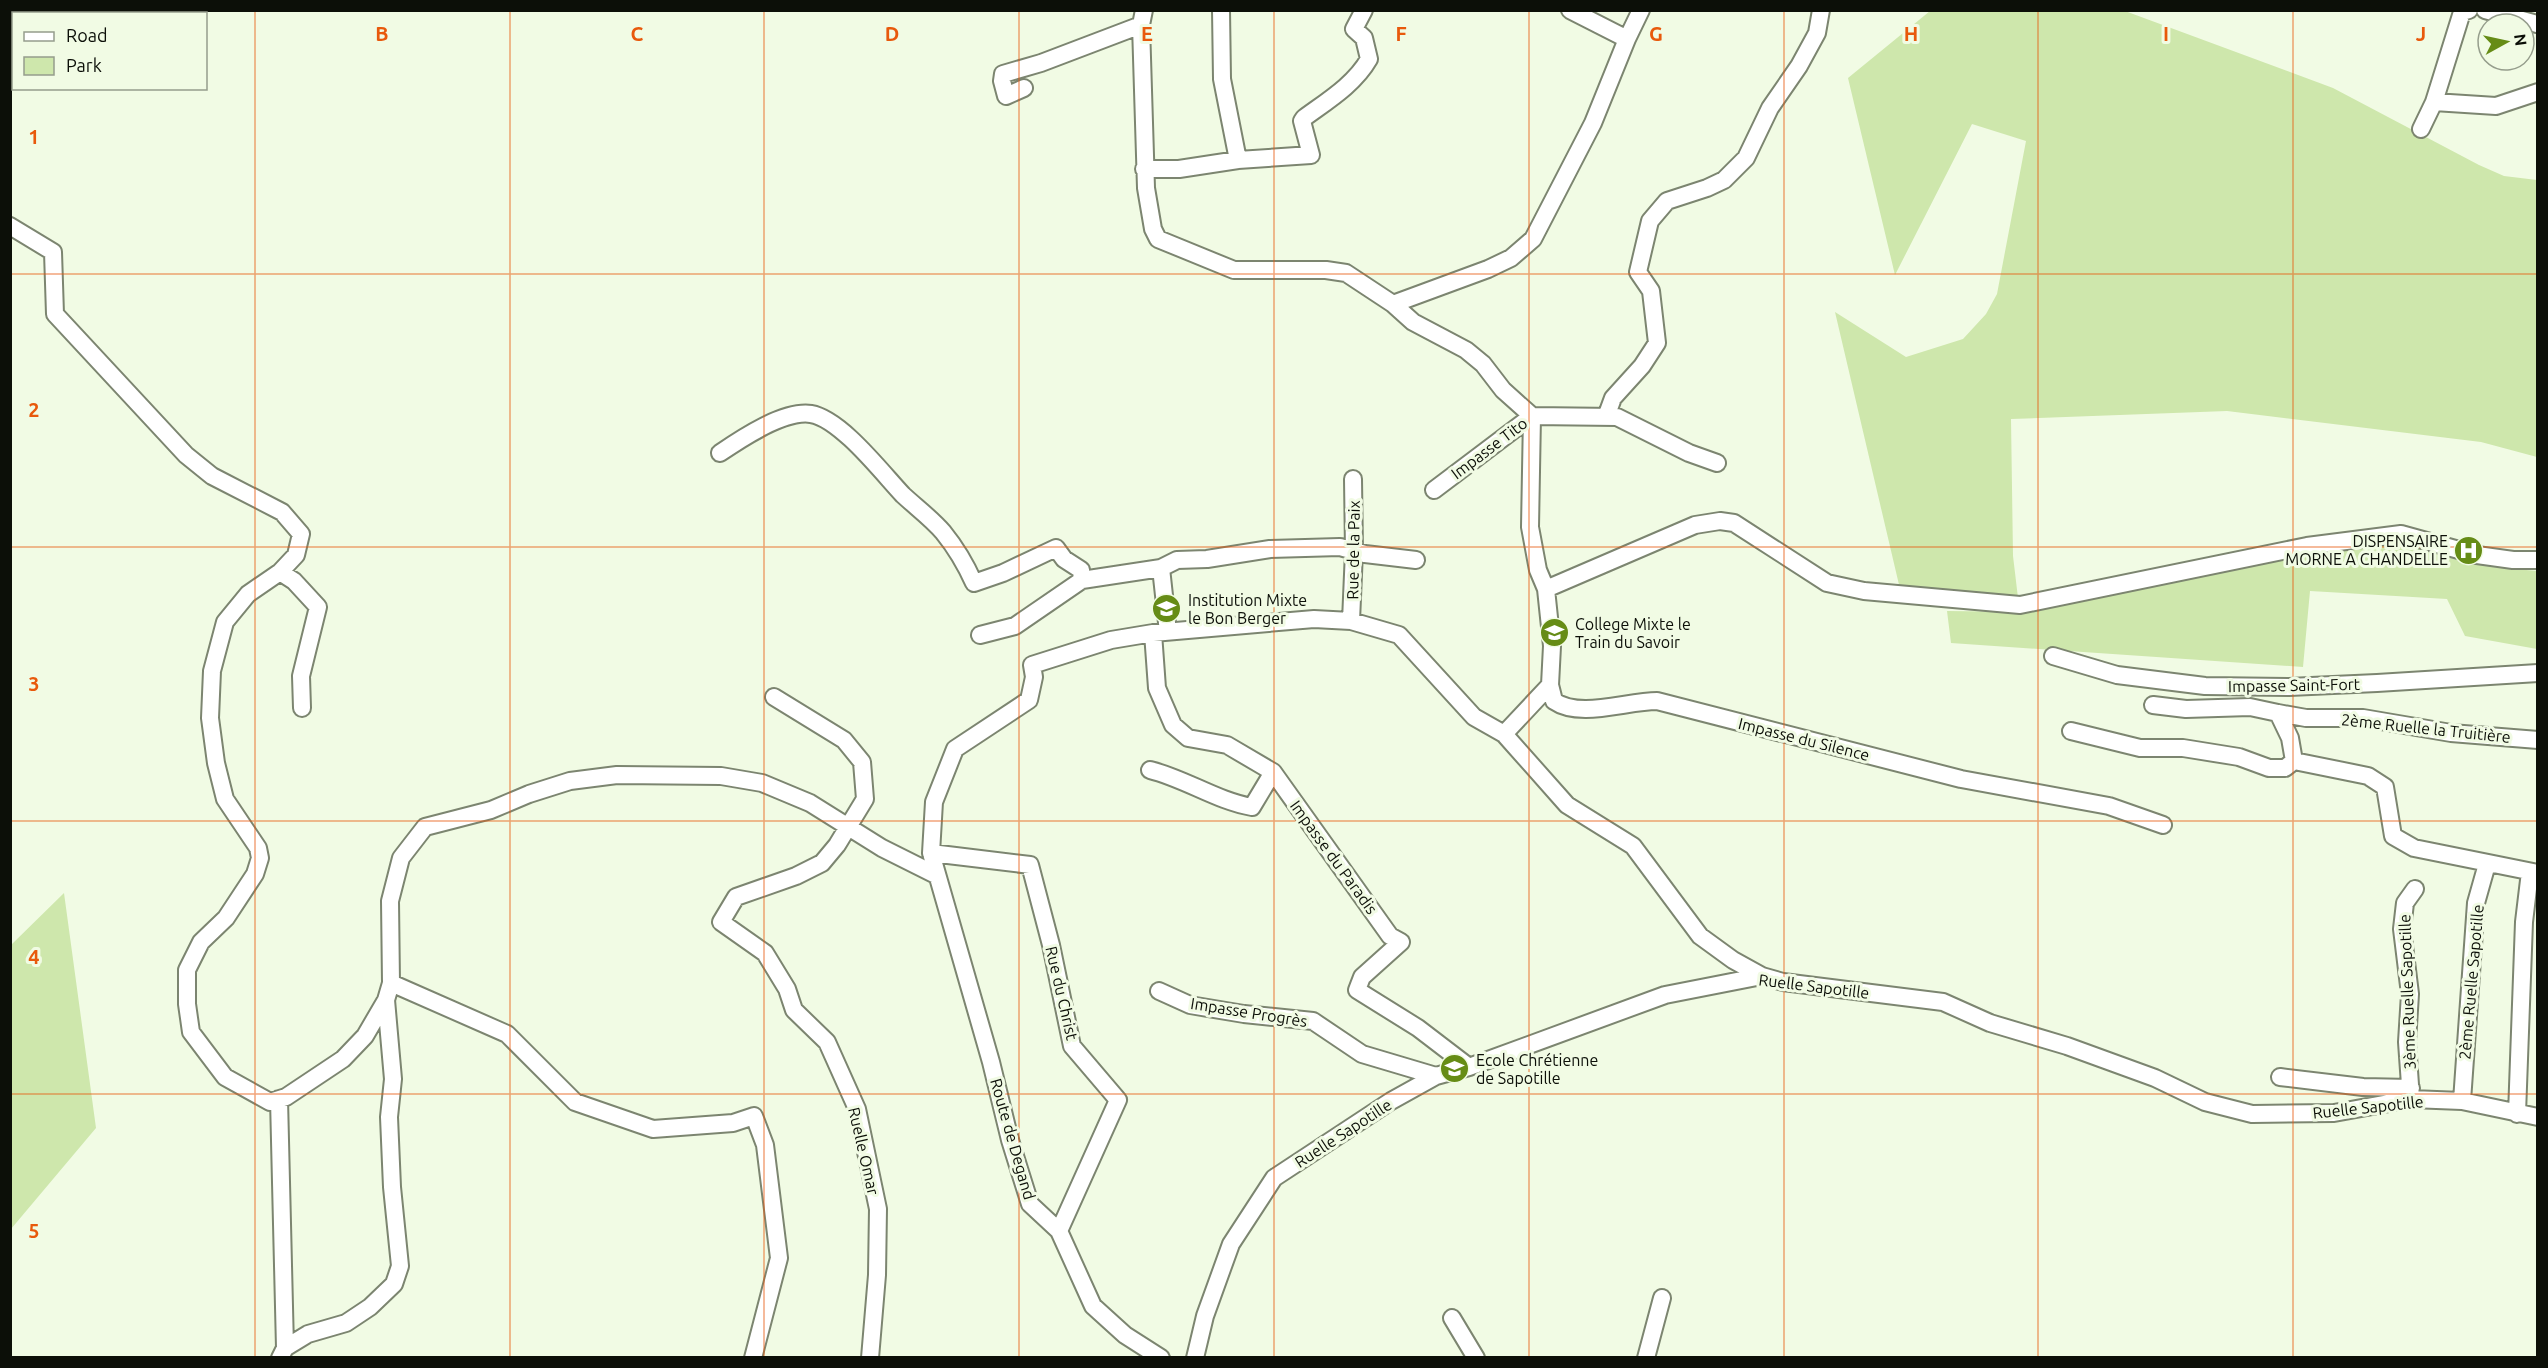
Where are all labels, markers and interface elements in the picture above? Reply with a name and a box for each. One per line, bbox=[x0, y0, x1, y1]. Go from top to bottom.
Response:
legend bbox=[12, 12, 207, 90]
north arrow bbox=[2476, 12, 2536, 72]
text: B bbox=[375, 22, 389, 45]
text: C bbox=[631, 22, 644, 45]
text: D bbox=[885, 22, 899, 45]
text: E bbox=[1141, 22, 1153, 45]
text: F bbox=[1395, 22, 1407, 45]
text: G bbox=[1649, 22, 1663, 45]
text: H bbox=[1904, 22, 1918, 45]
text: I bbox=[2163, 22, 2169, 45]
text: J bbox=[2416, 22, 2426, 45]
text: Road bbox=[66, 25, 108, 45]
text: N bbox=[2511, 33, 2531, 47]
text: Park bbox=[66, 55, 102, 75]
text: 1 bbox=[28, 125, 40, 148]
text: 2 bbox=[28, 398, 40, 421]
street label: Impasse Tito bbox=[1447, 414, 1531, 482]
street label: Rue de la Paix bbox=[1343, 500, 1363, 600]
place label: DISPENSAIRE MORNE A CHANDELLE bbox=[2285, 532, 2448, 568]
hospital icon: DISPENSAIRE MORNE A CHANDELLE bbox=[2453, 534, 2485, 566]
place label: Institution Mixte le Bon Berger bbox=[1188, 591, 1307, 627]
school or university icon: Institution Mixte le Bon Berger bbox=[1151, 593, 1183, 625]
place label: College Mixte le Train du Savoir bbox=[1575, 615, 1691, 651]
school or university icon: College Mixte le Train du Savoir bbox=[1538, 617, 1570, 649]
text: 3 bbox=[28, 672, 40, 695]
street label: Impasse Saint-Fort bbox=[2228, 675, 2361, 695]
street label: 2ème Ruelle la Truitière bbox=[2340, 710, 2512, 746]
street label: Impasse du Silence bbox=[1736, 714, 1872, 764]
street label: Impasse du Paradis bbox=[1287, 797, 1381, 917]
street label: 2ème Ruelle Sapotille bbox=[2455, 904, 2487, 1060]
street label: 3ème Ruelle Sapotille bbox=[2395, 914, 2419, 1070]
street label: Rue du Christ bbox=[1042, 944, 1082, 1042]
text: 4 bbox=[28, 945, 40, 968]
street label: Ruelle Sapotille bbox=[1758, 970, 1870, 1002]
street label: Impasse Progrès bbox=[1189, 994, 1309, 1030]
place label: Ecole Chrétienne de Sapotille bbox=[1476, 1051, 1598, 1087]
school or university icon: Ecole Chrétienne de Sapotille bbox=[1439, 1053, 1471, 1085]
street label: Route de Degand bbox=[987, 1076, 1039, 1202]
street label: Ruelle Sapotille bbox=[2312, 1092, 2424, 1122]
street label: Ruelle Sapotille bbox=[1291, 1095, 1395, 1171]
street label: Ruelle Omar bbox=[845, 1105, 883, 1197]
text: 5 bbox=[28, 1219, 40, 1242]

